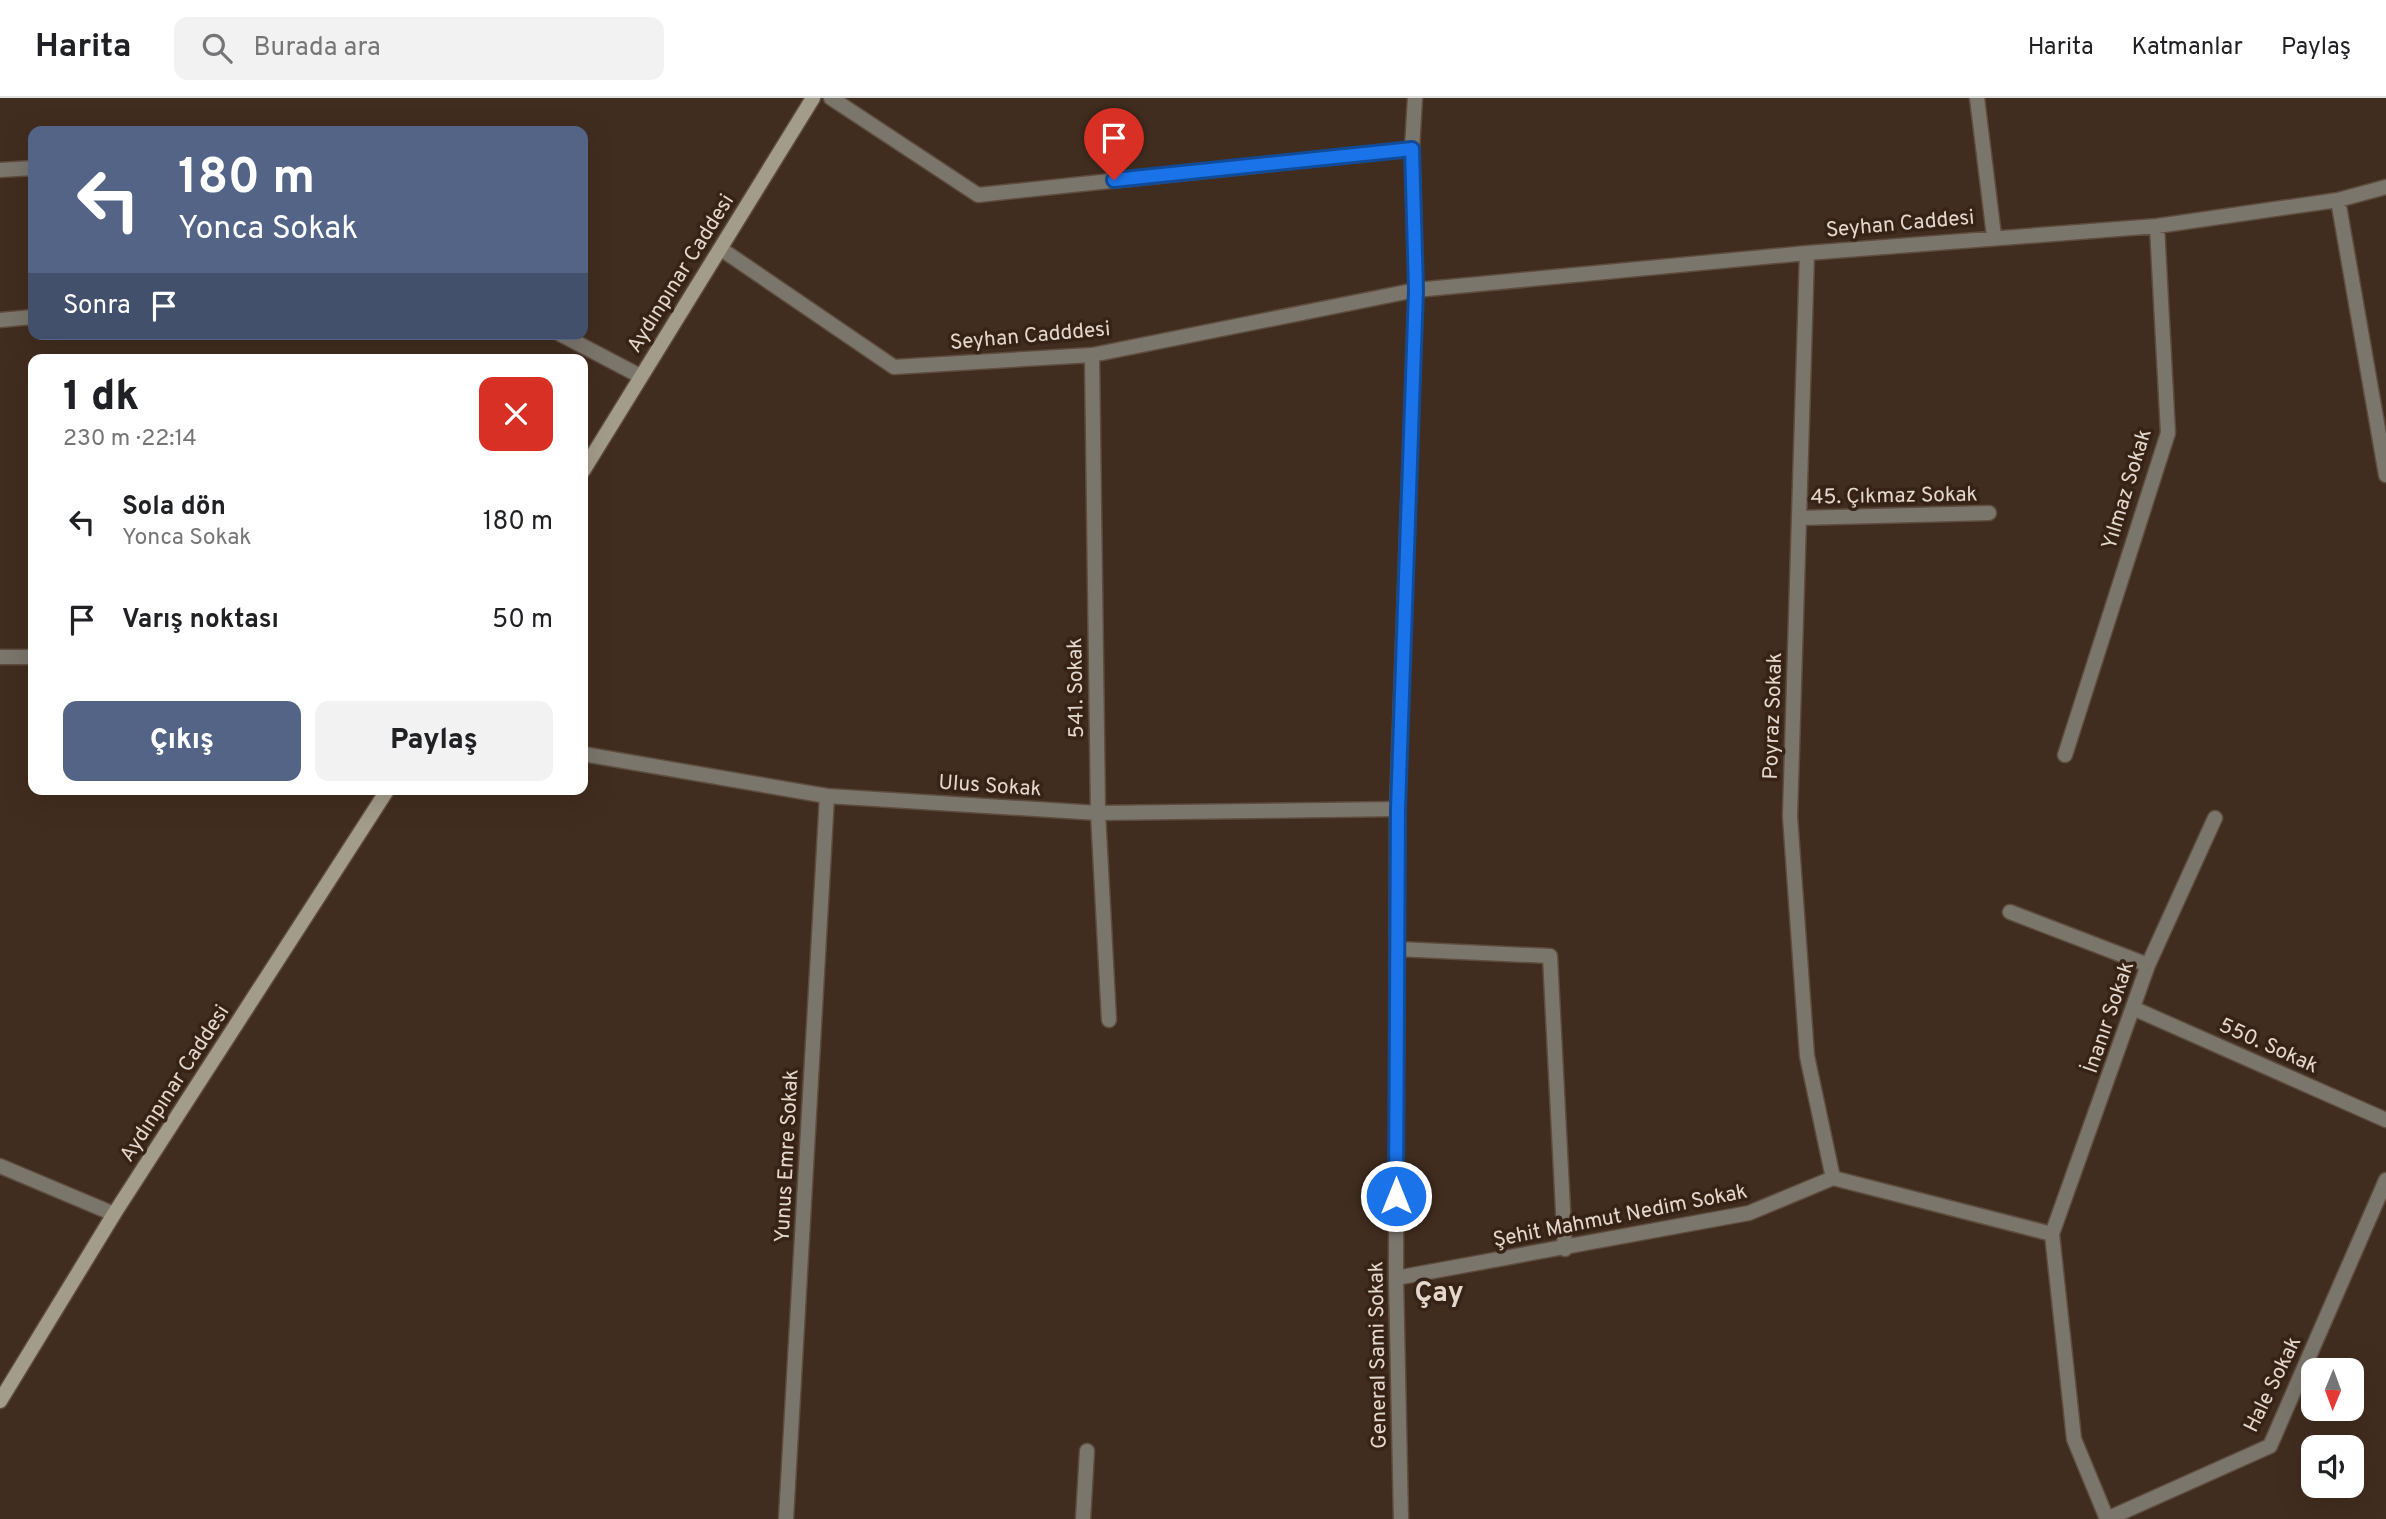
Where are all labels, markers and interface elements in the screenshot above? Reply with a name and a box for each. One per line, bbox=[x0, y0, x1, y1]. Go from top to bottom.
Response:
search box bbox=[174, 17, 664, 80]
text: Harita bbox=[35, 27, 132, 69]
icon: search bbox=[198, 29, 236, 67]
text: Burada ara bbox=[254, 32, 381, 65]
text: Harita bbox=[2028, 33, 2094, 63]
text: Katmanlar bbox=[2132, 33, 2243, 63]
text: Paylaş bbox=[2281, 33, 2351, 63]
pin bbox=[1084, 108, 1144, 180]
icon: arrive bbox=[1095, 119, 1133, 157]
text: 180 m bbox=[178, 149, 315, 211]
icon: left bbox=[63, 154, 154, 245]
street label: Aydınpınar Caddesi bbox=[622, 189, 741, 358]
street label: Seyhan Caddesi bbox=[1825, 205, 1976, 244]
text: Yonca Sokak bbox=[178, 210, 358, 250]
icon: arrive bbox=[145, 287, 183, 325]
text: Sonra bbox=[63, 290, 131, 323]
street label: Seyhan Cadddesi bbox=[949, 316, 1111, 357]
text: 1 dk bbox=[63, 372, 139, 425]
button: close bbox=[479, 377, 553, 451]
text: 230 m · 22:14 bbox=[63, 425, 197, 454]
street label: Yılmaz Sokak bbox=[2096, 426, 2159, 553]
street label: 45. Çıkmaz Sokak bbox=[1810, 482, 1978, 511]
text: Sola dön bbox=[122, 491, 226, 524]
icon: left bbox=[63, 503, 101, 541]
text: 180 m bbox=[483, 506, 553, 539]
text: Yonca Sokak bbox=[122, 524, 252, 553]
icon: arrive bbox=[63, 601, 101, 639]
text: Varış noktası bbox=[122, 604, 279, 637]
text: 50 m bbox=[492, 604, 553, 637]
street label: 541. Sokak bbox=[1062, 637, 1091, 739]
street label: Poyraz Sokak bbox=[1758, 652, 1789, 780]
button: Çıkış bbox=[63, 701, 301, 781]
button: Paylaş bbox=[315, 701, 553, 781]
street label: Ulus Sokak bbox=[937, 769, 1042, 804]
street label: İnanır Sokak bbox=[2078, 958, 2141, 1077]
street label: Aydınpınar Caddesi bbox=[114, 1000, 236, 1167]
street label: 550. Sokak bbox=[2215, 1012, 2322, 1080]
street label: Yunus Emre Sokak bbox=[769, 1069, 806, 1243]
position arrow bbox=[1359, 1159, 1433, 1233]
street label: Şehit Mahmut Nedim Sokak bbox=[1491, 1179, 1750, 1254]
street label: General Sami Sokak bbox=[1363, 1261, 1394, 1449]
district label: Çay bbox=[1414, 1276, 1464, 1312]
street label: Hale Sokak bbox=[2239, 1332, 2308, 1437]
north arrow bbox=[2301, 1358, 2364, 1421]
map controls bbox=[2301, 1358, 2364, 1498]
button: sound bbox=[2301, 1435, 2364, 1498]

